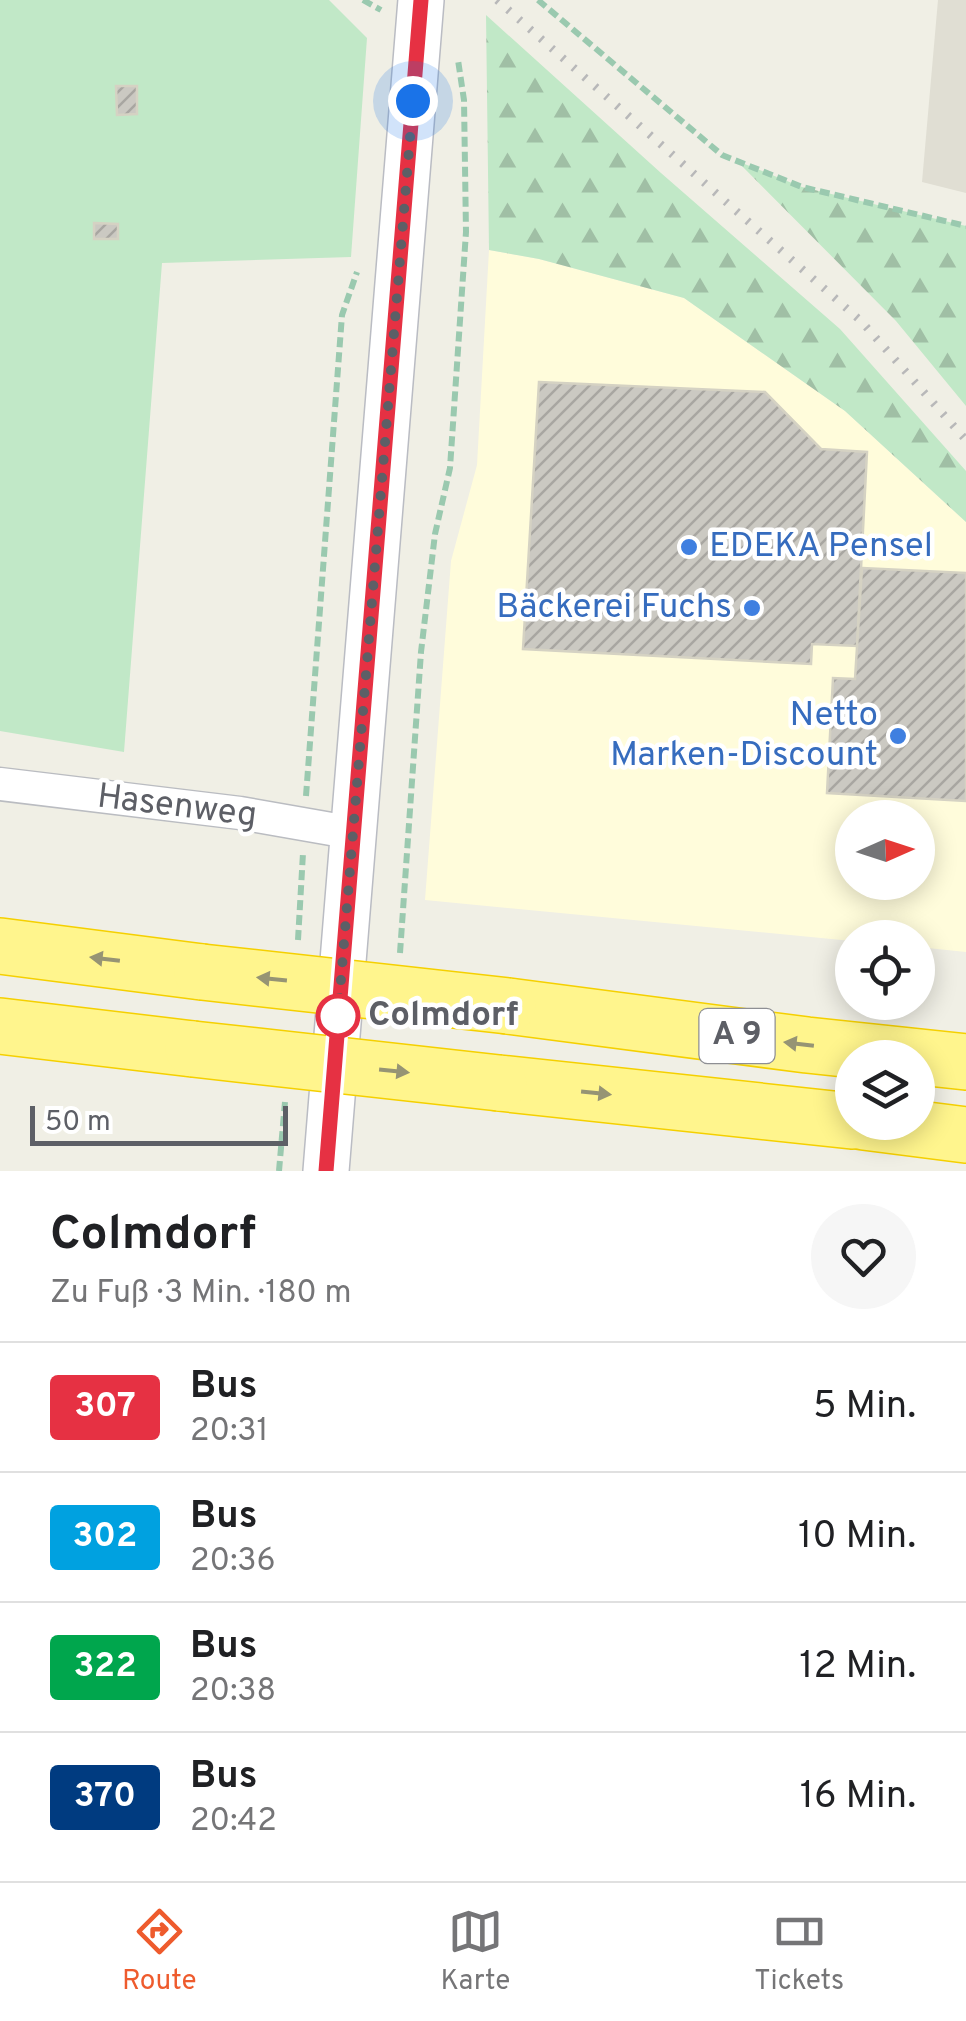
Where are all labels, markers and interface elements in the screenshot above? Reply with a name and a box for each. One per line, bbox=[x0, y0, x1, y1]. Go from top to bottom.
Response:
your location bbox=[388, 76, 438, 126]
place label: EDEKA Pensel bbox=[709, 525, 933, 569]
marker: EDEKA Pensel bbox=[678, 536, 700, 558]
place label: Bäckerei Fuchs bbox=[496, 586, 732, 630]
marker: Bäckerei Fuchs bbox=[741, 597, 763, 619]
place label: Netto Marken-Discount bbox=[610, 694, 878, 778]
marker: Netto Marken-Discount bbox=[887, 725, 909, 747]
street label: Hasenweg bbox=[95, 775, 259, 839]
north arrow bbox=[835, 800, 935, 900]
map controls bbox=[835, 800, 935, 1140]
button: locate bbox=[835, 920, 935, 1020]
one-way arrow bbox=[89, 951, 120, 967]
one-way arrow bbox=[255, 971, 287, 987]
place label: Colmdorf bbox=[368, 994, 518, 1038]
marker: Colmdorf bbox=[317, 995, 359, 1037]
road number: A 9 bbox=[700, 1009, 774, 1063]
one-way arrow bbox=[783, 1036, 815, 1052]
button: layers bbox=[835, 1040, 935, 1140]
one-way arrow bbox=[379, 1063, 410, 1079]
one-way arrow bbox=[581, 1085, 613, 1101]
scale bar bbox=[30, 1101, 288, 1146]
text: 50 m bbox=[45, 1105, 111, 1141]
button: heart bbox=[811, 1204, 916, 1309]
text: Colmdorf bbox=[50, 1206, 256, 1266]
text: Zu Fuß · 3 Min. · 180 m bbox=[50, 1274, 352, 1314]
text: Bus bbox=[190, 1363, 257, 1412]
text: 5 Min. bbox=[813, 1383, 916, 1432]
text: 307 bbox=[74, 1385, 136, 1429]
text: 20:31 bbox=[190, 1412, 268, 1452]
text: Bus bbox=[190, 1493, 257, 1542]
text: 10 Min. bbox=[798, 1513, 916, 1562]
text: 302 bbox=[73, 1515, 137, 1559]
text: 20:36 bbox=[190, 1542, 276, 1582]
text: Bus bbox=[190, 1623, 257, 1672]
text: 12 Min. bbox=[799, 1643, 916, 1692]
text: 322 bbox=[73, 1645, 137, 1689]
text: 20:38 bbox=[190, 1672, 276, 1712]
text: Bus bbox=[190, 1753, 257, 1802]
text: 16 Min. bbox=[800, 1773, 916, 1822]
text: 370 bbox=[74, 1775, 136, 1819]
text: 20:42 bbox=[190, 1802, 277, 1842]
tab: Route bbox=[122, 1904, 197, 2000]
tab: Karte bbox=[441, 1904, 510, 2000]
tab: Tickets bbox=[754, 1904, 844, 2000]

